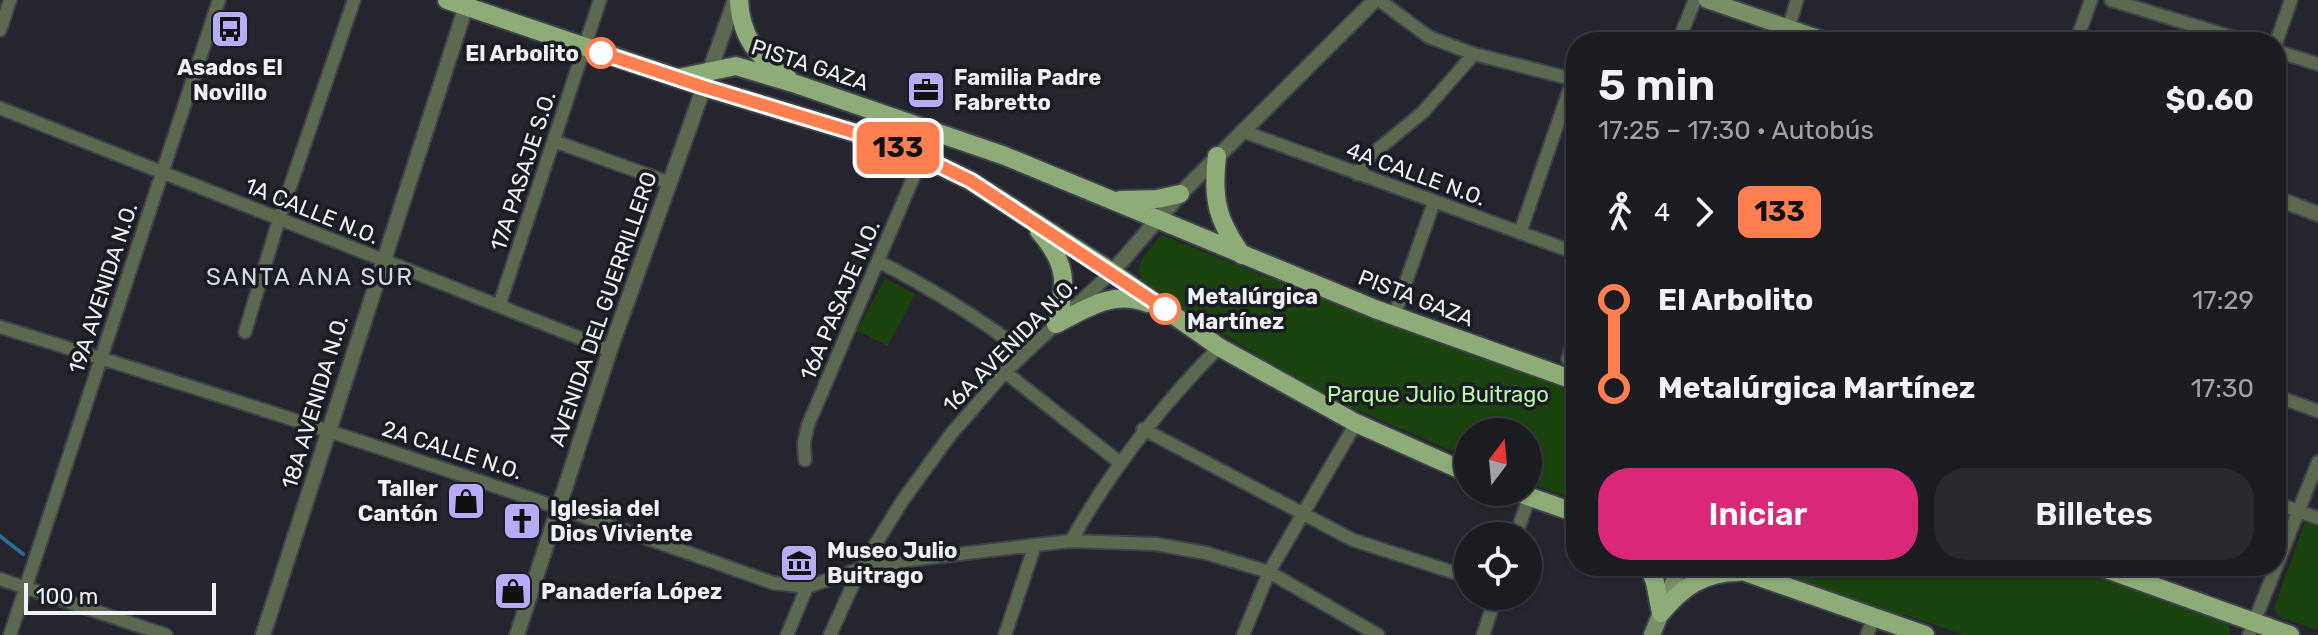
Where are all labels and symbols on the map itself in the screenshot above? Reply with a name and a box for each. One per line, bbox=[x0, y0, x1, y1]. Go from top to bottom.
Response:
bus stop icon: Asados El Novillo bbox=[209, 8, 251, 50]
street label: PISTA GAZA bbox=[748, 33, 872, 97]
marker: El Arbolito bbox=[586, 38, 616, 68]
place label: El Arbolito bbox=[465, 40, 579, 67]
place label: Asados El Novillo bbox=[177, 54, 283, 106]
place label: Familia Padre Fabretto bbox=[954, 64, 1101, 116]
office icon: Familia Padre Fabretto bbox=[905, 69, 947, 111]
street label: 17A PASAJE S.O. bbox=[484, 88, 562, 254]
line badge: 133 bbox=[852, 122, 944, 174]
street label: 4A CALLE N.O. bbox=[1343, 136, 1489, 212]
street label: AVENIDA DEL GUERRILLERO bbox=[543, 168, 663, 450]
street label: 1A CALLE N.O. bbox=[241, 172, 383, 250]
street label: 19A AVENIDA N.O. bbox=[63, 199, 143, 377]
street label: 16A PASAJE N.O. bbox=[794, 216, 886, 384]
district label: SANTA ANA SUR bbox=[206, 263, 414, 291]
street label: PISTA GAZA bbox=[1354, 264, 1478, 332]
street label: 16A AVENIDA N.O. bbox=[937, 272, 1083, 418]
place label: Metalúrgica Martínez bbox=[1187, 283, 1318, 335]
marker: Metalúrgica Martínez bbox=[1150, 294, 1180, 324]
street label: 18A AVENIDA N.O. bbox=[276, 312, 354, 492]
park label: Parque Julio Buitrago bbox=[1327, 381, 1549, 408]
street label: 2A CALLE N.O. bbox=[379, 415, 525, 485]
north arrow bbox=[1454, 418, 1542, 506]
place label: Taller Cantón bbox=[358, 475, 438, 527]
shop icon: Taller Cantón bbox=[445, 480, 487, 522]
place label: Iglesia del Dios Viviente bbox=[550, 495, 693, 547]
church icon: Iglesia del Dios Viviente bbox=[501, 500, 543, 542]
place label: Museo Julio Buitrago bbox=[827, 537, 958, 589]
museum icon: Museo Julio Buitrago bbox=[778, 542, 820, 584]
shop icon: Panadería López bbox=[492, 570, 534, 612]
place label: Panadería López bbox=[541, 578, 722, 605]
scale bar bbox=[24, 579, 216, 615]

